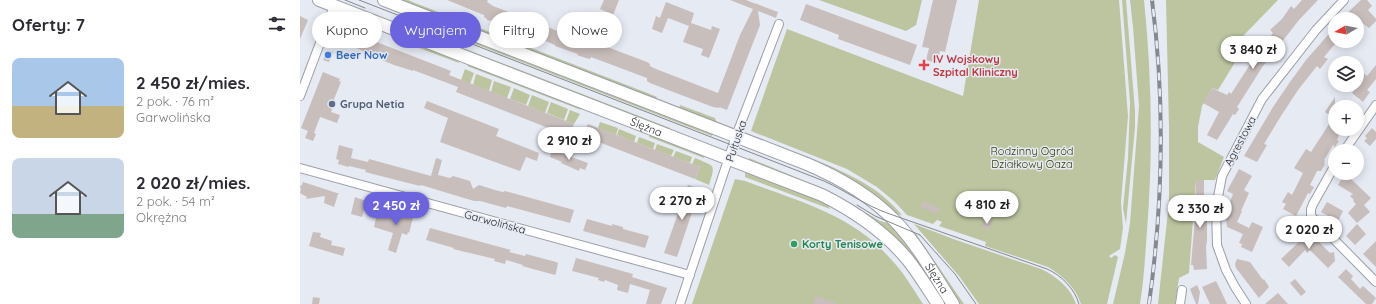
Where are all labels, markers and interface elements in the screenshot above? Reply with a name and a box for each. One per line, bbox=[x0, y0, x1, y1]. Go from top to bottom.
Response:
chip: Kupno bbox=[312, 12, 382, 48]
chip: Wynajem bbox=[390, 12, 481, 48]
chip: Filtry bbox=[489, 12, 549, 48]
chip: Nowe bbox=[557, 12, 622, 48]
north arrow bbox=[1328, 12, 1364, 48]
map controls bbox=[1328, 12, 1364, 180]
icon: filters bbox=[266, 13, 288, 35]
text: Oferty: 7 bbox=[12, 14, 85, 35]
pin: 3 840 zł bbox=[1212, 36, 1294, 70]
text: 3 840 zł bbox=[1230, 41, 1276, 57]
place label: Beer Now bbox=[336, 48, 388, 62]
marker: Beer Now bbox=[323, 50, 333, 60]
place label: IV Wojskowy Szpital Kliniczny bbox=[933, 52, 1018, 79]
button: layers bbox=[1328, 56, 1364, 92]
marker: IV Wojskowy Szpital Kliniczny bbox=[918, 59, 930, 71]
text: 2 450 zł/mies. bbox=[136, 72, 250, 93]
icon: home bbox=[44, 74, 92, 122]
text: 2 pok. · 76 m² bbox=[136, 93, 214, 109]
place label: Grupa Netia bbox=[340, 97, 404, 111]
marker: Grupa Netia bbox=[327, 99, 337, 109]
button: + bbox=[1328, 100, 1364, 136]
text: Garwolińska bbox=[136, 109, 211, 125]
street label: Ślężna bbox=[628, 114, 664, 139]
street label: Agrestowa bbox=[1221, 114, 1259, 168]
street label: Pułtuska bbox=[722, 118, 750, 164]
pin: 2 910 zł bbox=[528, 127, 610, 161]
text: 2 910 zł bbox=[547, 132, 591, 148]
park label: Rodzinny Ogród Działkowy Oaza bbox=[991, 144, 1074, 171]
button: − bbox=[1328, 144, 1364, 180]
text: 2 020 zł/mies. bbox=[136, 172, 250, 193]
icon: home bbox=[44, 174, 92, 222]
pin: 2 270 zł bbox=[641, 187, 723, 221]
pin: 4 810 zł bbox=[946, 191, 1028, 225]
pin: 2 450 zł bbox=[355, 192, 437, 226]
text: 2 270 zł bbox=[659, 192, 706, 208]
text: 2 pok. · 54 m² bbox=[136, 193, 215, 209]
pin: 2 330 zł bbox=[1159, 195, 1241, 229]
text: 4 810 zł bbox=[965, 196, 1009, 212]
text: 2 450 zł bbox=[372, 197, 420, 213]
text: 2 330 zł bbox=[1177, 200, 1223, 216]
street label: Garwolińska bbox=[463, 207, 527, 237]
text: Okrężna bbox=[136, 209, 187, 225]
pin: 2 020 zł bbox=[1268, 216, 1350, 250]
text: 2 020 zł bbox=[1285, 221, 1333, 237]
place label: Korty Tenisowe bbox=[802, 237, 883, 251]
marker: Korty Tenisowe bbox=[789, 239, 799, 249]
street label: Ślężna bbox=[922, 260, 952, 296]

